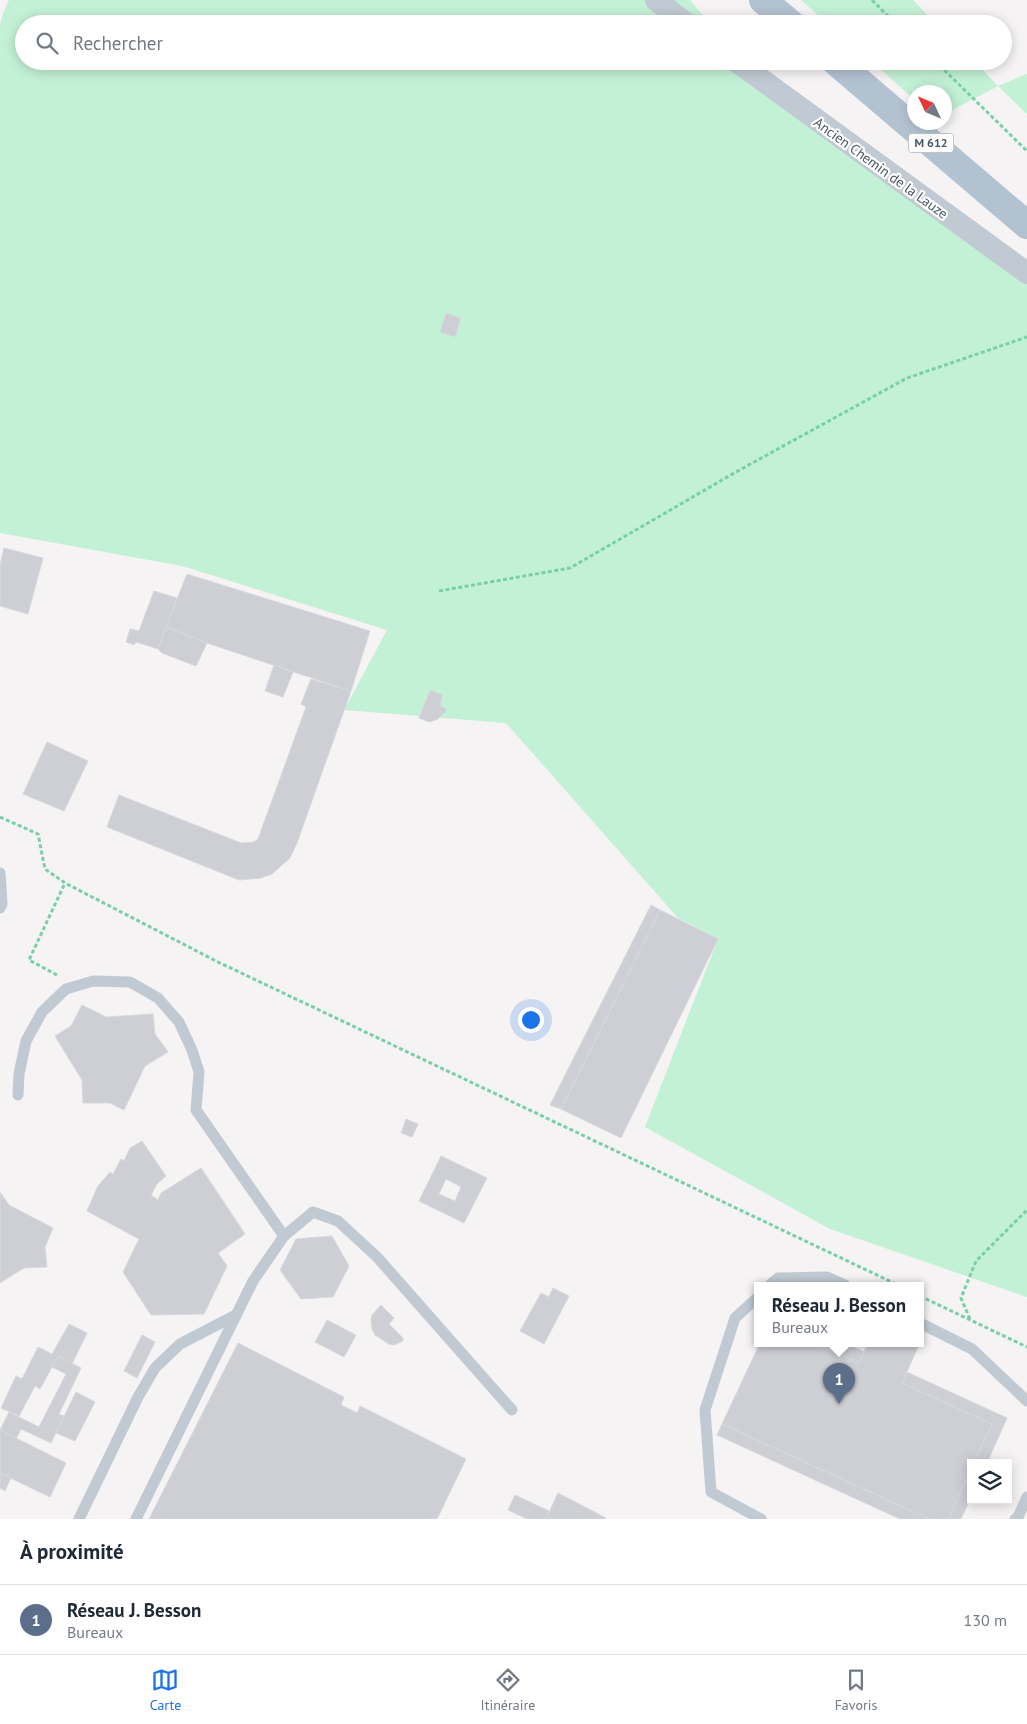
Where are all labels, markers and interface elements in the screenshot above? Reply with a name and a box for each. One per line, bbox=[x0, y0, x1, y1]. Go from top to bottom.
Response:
search box bbox=[15, 15, 1012, 70]
icon: search bbox=[33, 29, 61, 57]
text: Rechercher bbox=[73, 31, 163, 55]
north arrow bbox=[907, 85, 952, 130]
street label: Ancien Chemin de la Lauze bbox=[810, 113, 952, 223]
road number: M 612 bbox=[908, 134, 954, 152]
your location bbox=[518, 1007, 544, 1033]
popup bbox=[754, 1282, 924, 1347]
text: Réseau J. Besson bbox=[772, 1293, 906, 1317]
text: Bureaux bbox=[772, 1317, 828, 1337]
pin: 1 bbox=[823, 1363, 855, 1404]
map controls bbox=[967, 1459, 1012, 1504]
button: layers bbox=[967, 1459, 1012, 1504]
text: À proximité bbox=[20, 1538, 124, 1565]
text: Réseau J. Besson bbox=[67, 1598, 201, 1622]
text: 1 bbox=[31, 1610, 41, 1630]
text: 130 m bbox=[964, 1610, 1007, 1630]
text: Bureaux bbox=[67, 1622, 123, 1642]
tab: Carte bbox=[150, 1666, 181, 1714]
tab: Itinéraire bbox=[481, 1666, 535, 1714]
tab: Favoris bbox=[835, 1666, 877, 1714]

